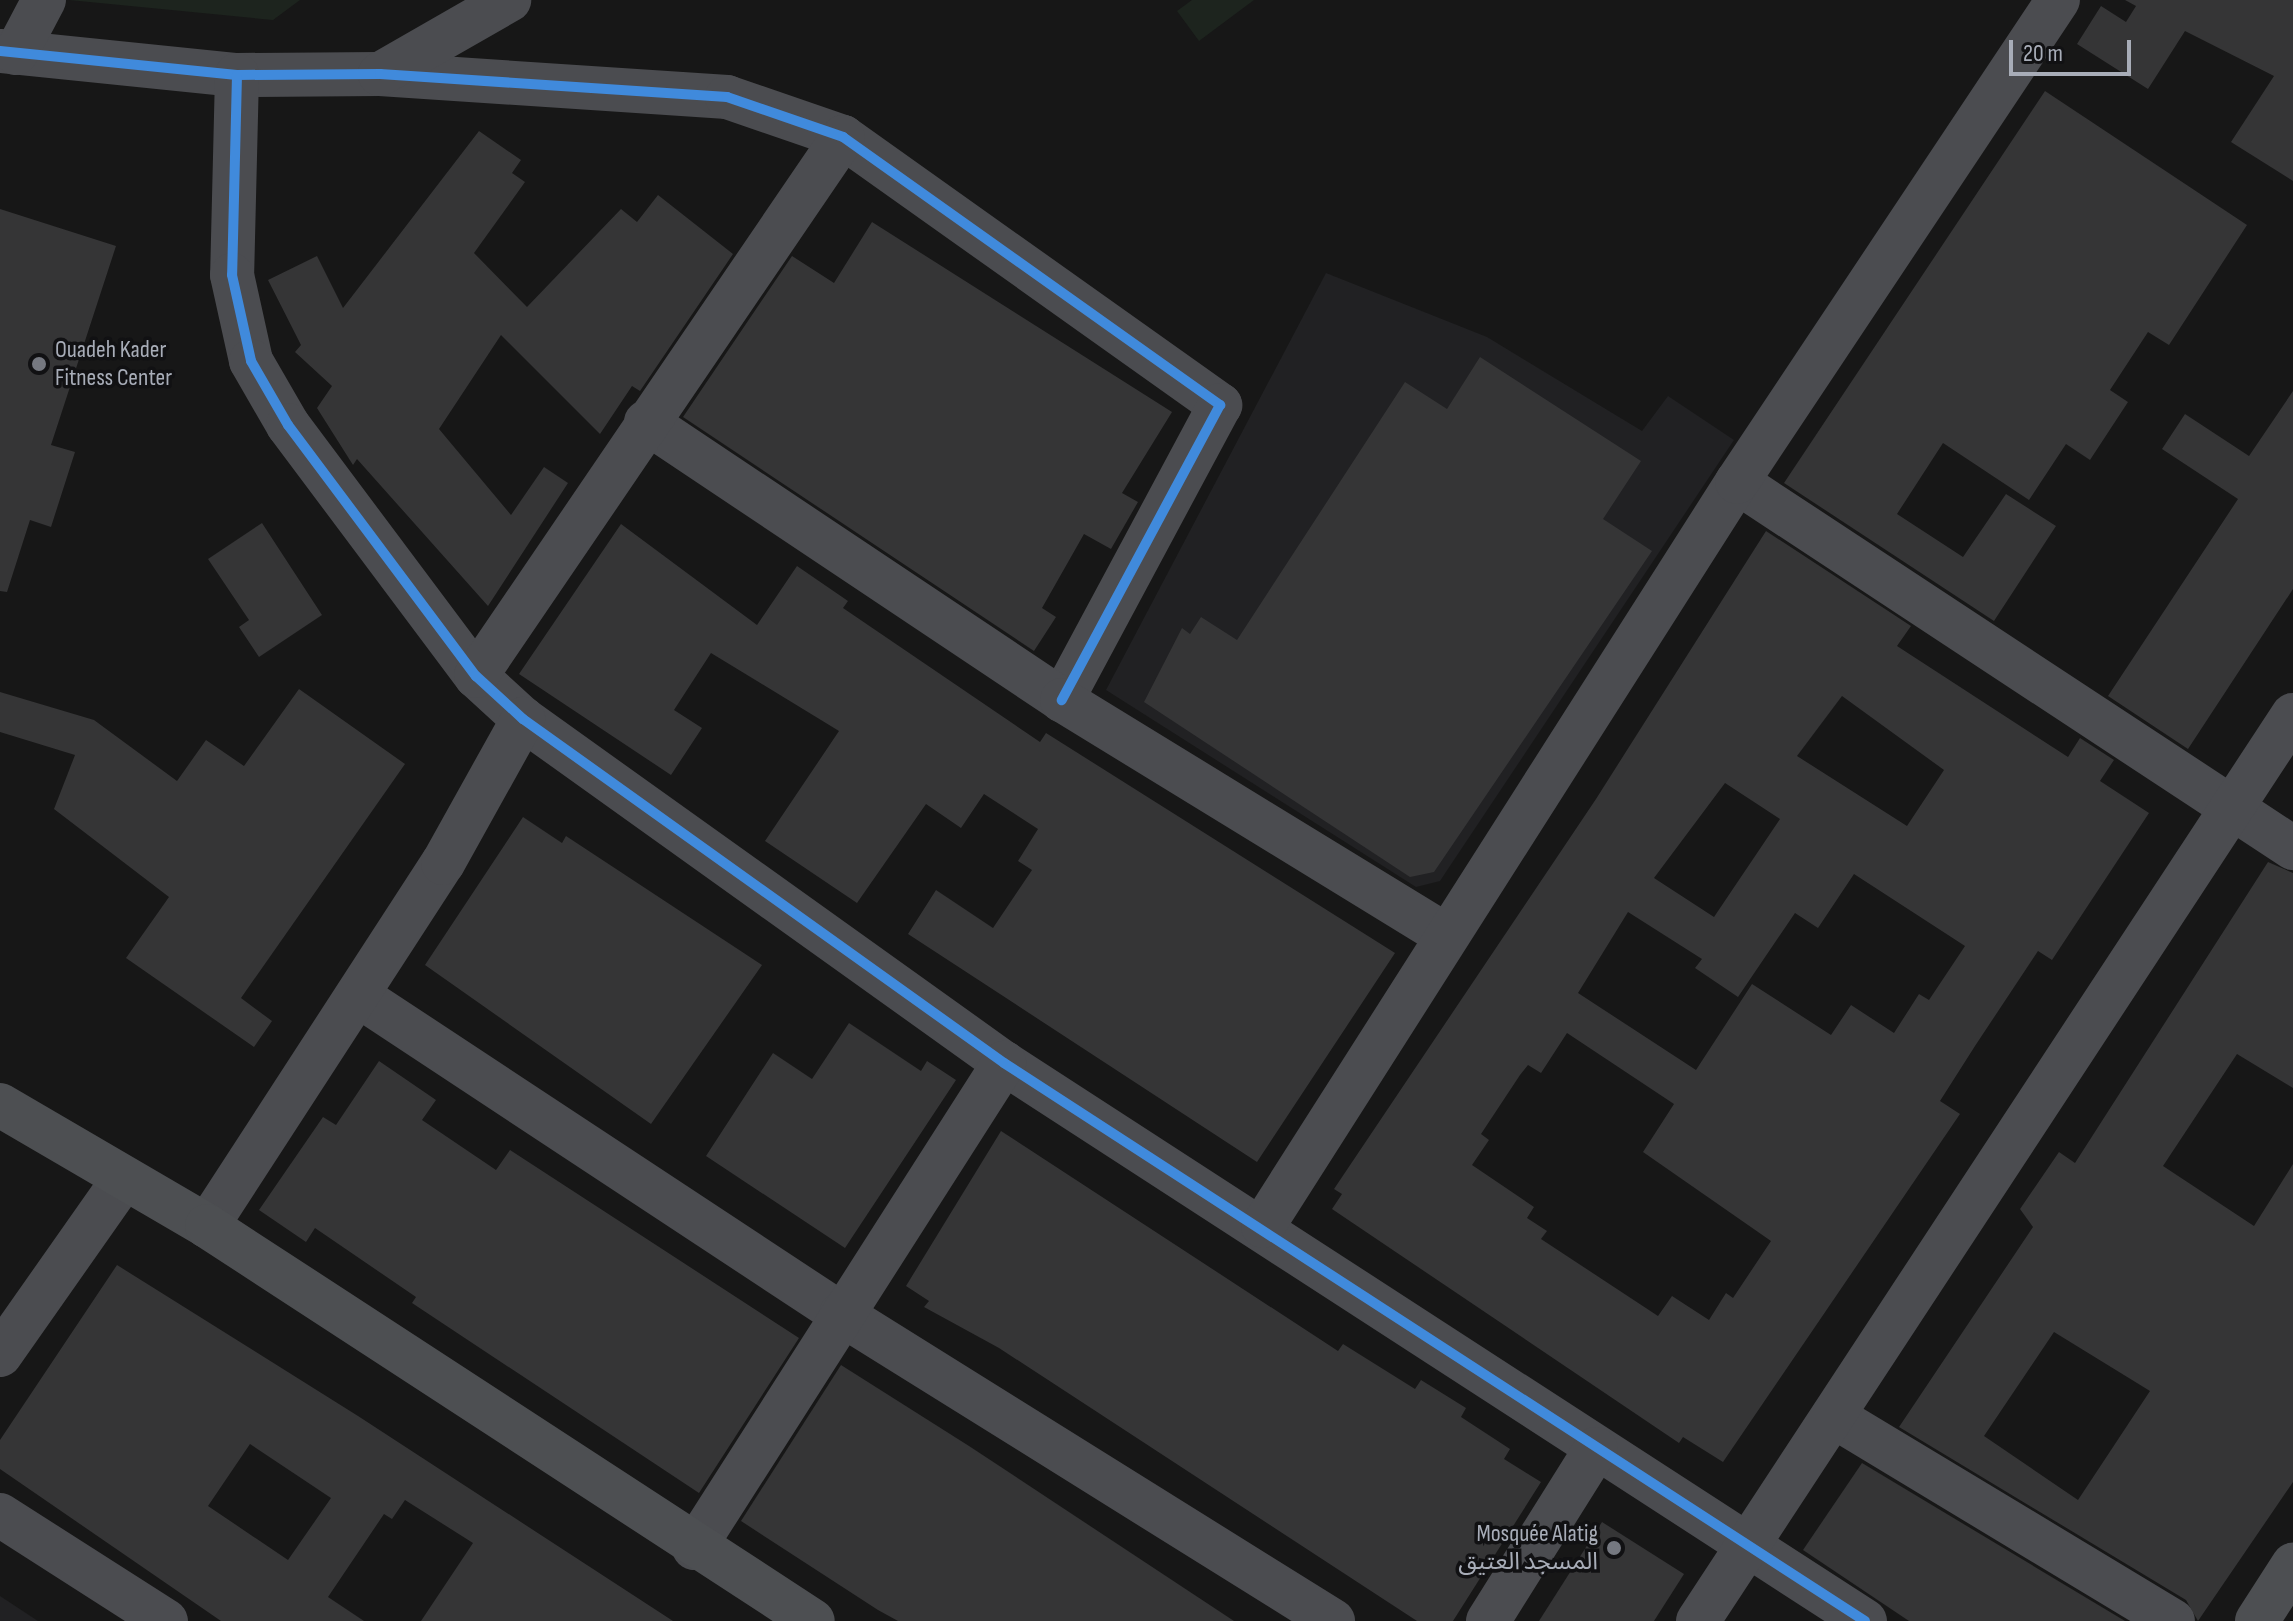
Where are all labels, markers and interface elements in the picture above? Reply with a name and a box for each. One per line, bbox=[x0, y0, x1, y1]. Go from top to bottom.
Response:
scale bar bbox=[2013, 24, 2135, 74]
text: 20 m bbox=[2023, 39, 2063, 68]
place label: Ouadeh Kader Fitness Center bbox=[55, 336, 172, 392]
marker: Ouadeh Kader Fitness Center bbox=[30, 355, 48, 373]
place label: Mosquée Alatig المسجد العتيق bbox=[1458, 1520, 1598, 1576]
marker: Mosquée Alatig المسجد العتيق bbox=[1605, 1539, 1623, 1557]

